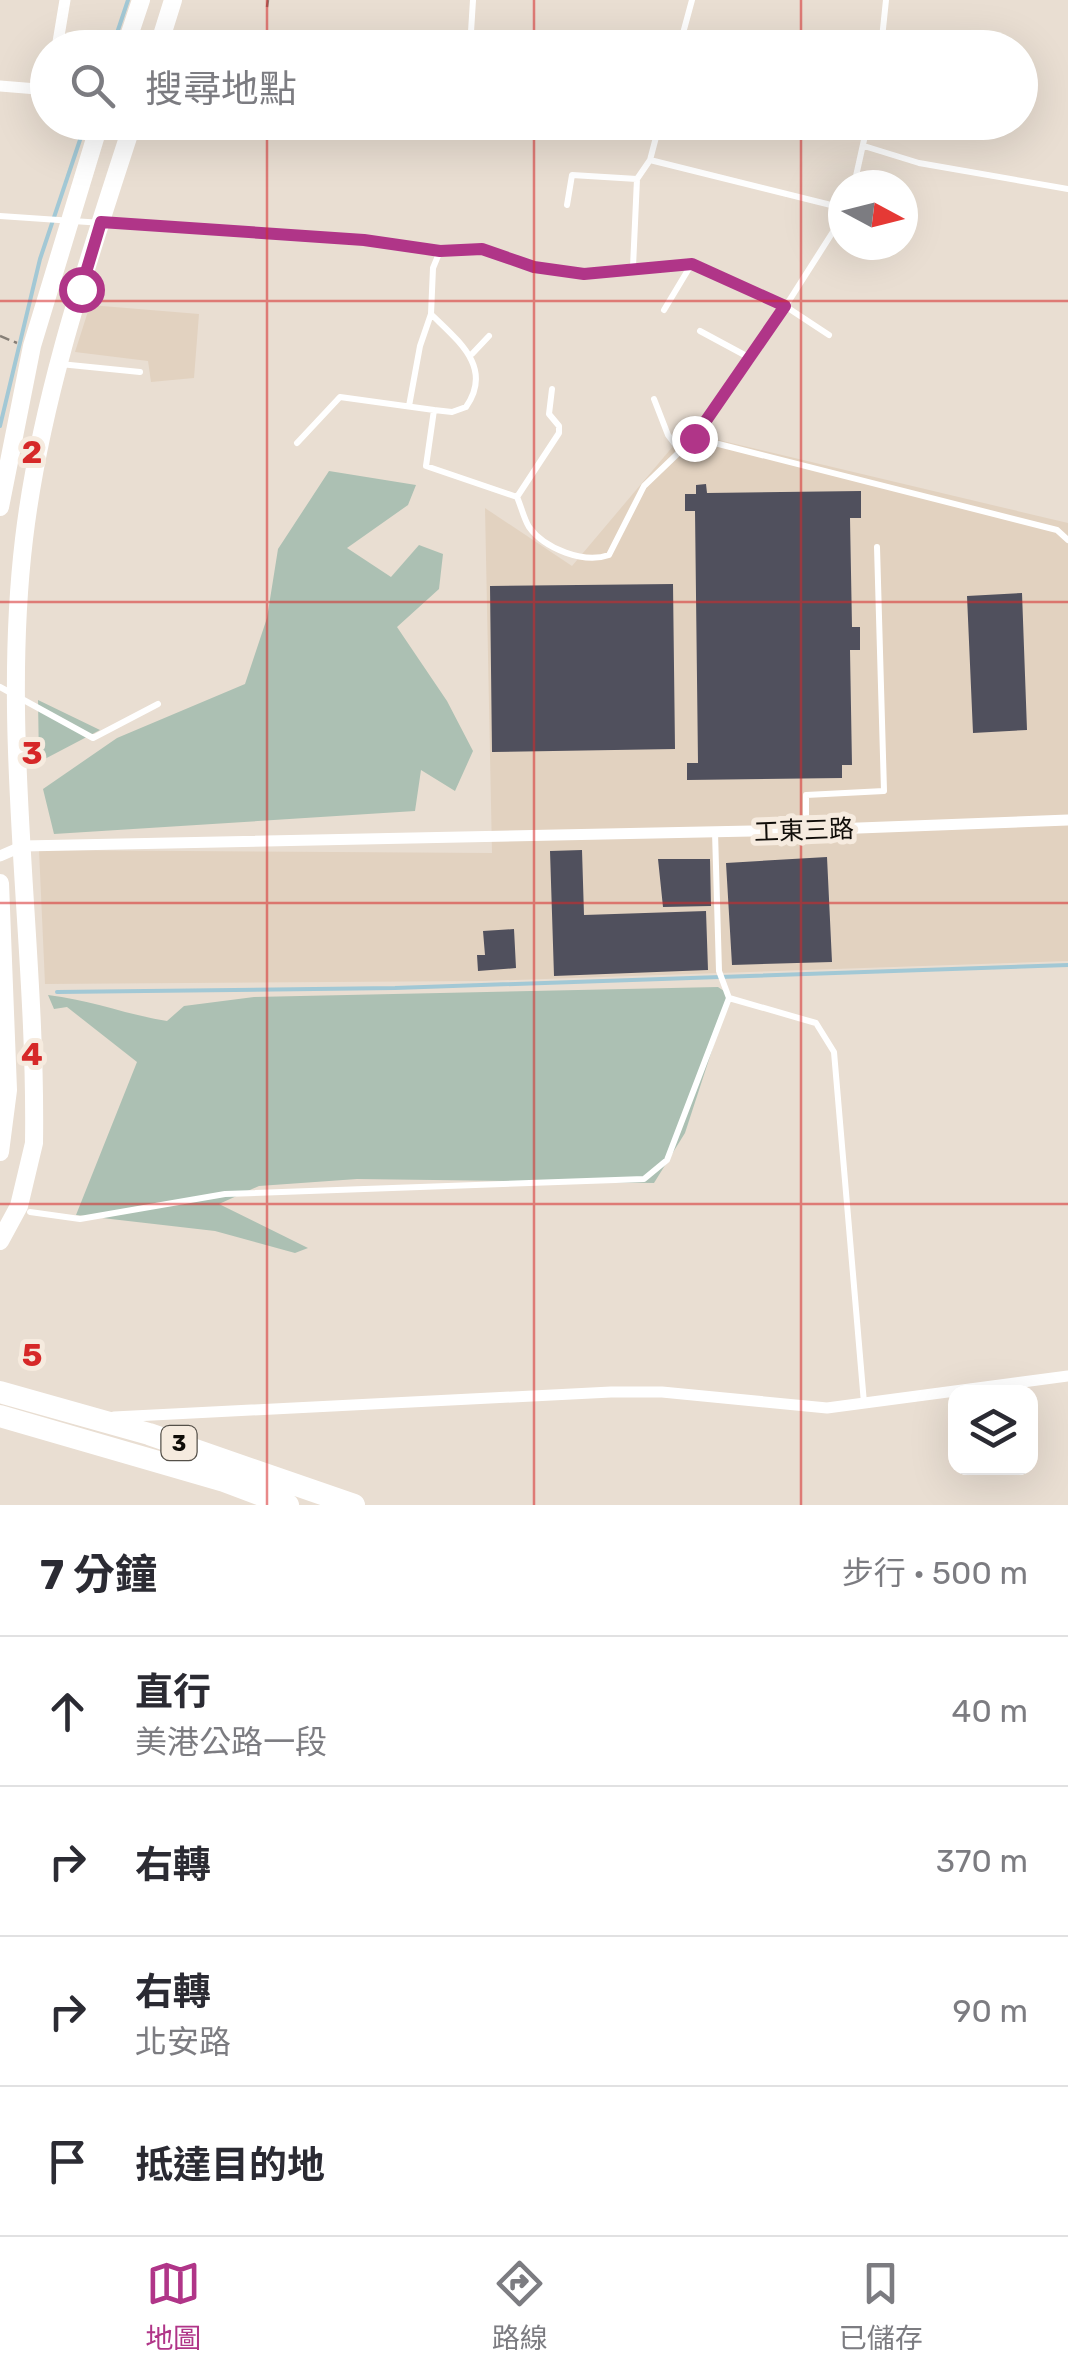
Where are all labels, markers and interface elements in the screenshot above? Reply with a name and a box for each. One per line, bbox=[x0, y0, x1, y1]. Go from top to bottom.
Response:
search box bbox=[30, 30, 1038, 140]
icon: search bbox=[65, 58, 120, 113]
text: 搜尋地點 bbox=[145, 66, 297, 112]
north arrow bbox=[828, 170, 918, 260]
route start bbox=[59, 267, 105, 313]
route end bbox=[672, 416, 718, 462]
text: 2 bbox=[22, 433, 42, 471]
text: 3 bbox=[21, 734, 43, 772]
street label: 工東三路 bbox=[754, 814, 855, 847]
text: 4 bbox=[21, 1035, 43, 1073]
text: 5 bbox=[22, 1336, 42, 1374]
map controls bbox=[948, 1385, 1038, 1475]
button: layers bbox=[948, 1385, 1038, 1475]
road number: 3 bbox=[162, 1426, 196, 1460]
text: 7 分鐘 bbox=[40, 1550, 157, 1600]
text: 步行 · 500 m bbox=[842, 1554, 1028, 1592]
text: 直行 bbox=[135, 1669, 211, 1715]
icon: ahead bbox=[40, 1684, 95, 1739]
text: 40 m bbox=[952, 1692, 1028, 1730]
text: 美港公路一段 bbox=[135, 1723, 327, 1761]
icon: right bbox=[40, 1834, 95, 1889]
text: 右轉 bbox=[135, 1842, 211, 1888]
text: 370 m bbox=[936, 1842, 1028, 1880]
text: 右轉 bbox=[135, 1969, 211, 2015]
icon: right bbox=[40, 1984, 95, 2039]
text: 90 m bbox=[952, 1992, 1028, 2030]
text: 北安路 bbox=[135, 2023, 231, 2061]
icon: arrive bbox=[40, 2134, 95, 2189]
text: 抵達目的地 bbox=[135, 2142, 325, 2188]
tab: 地圖 bbox=[145, 2256, 201, 2356]
tab: 路線 bbox=[492, 2256, 548, 2356]
tab: 已儲存 bbox=[839, 2256, 923, 2356]

